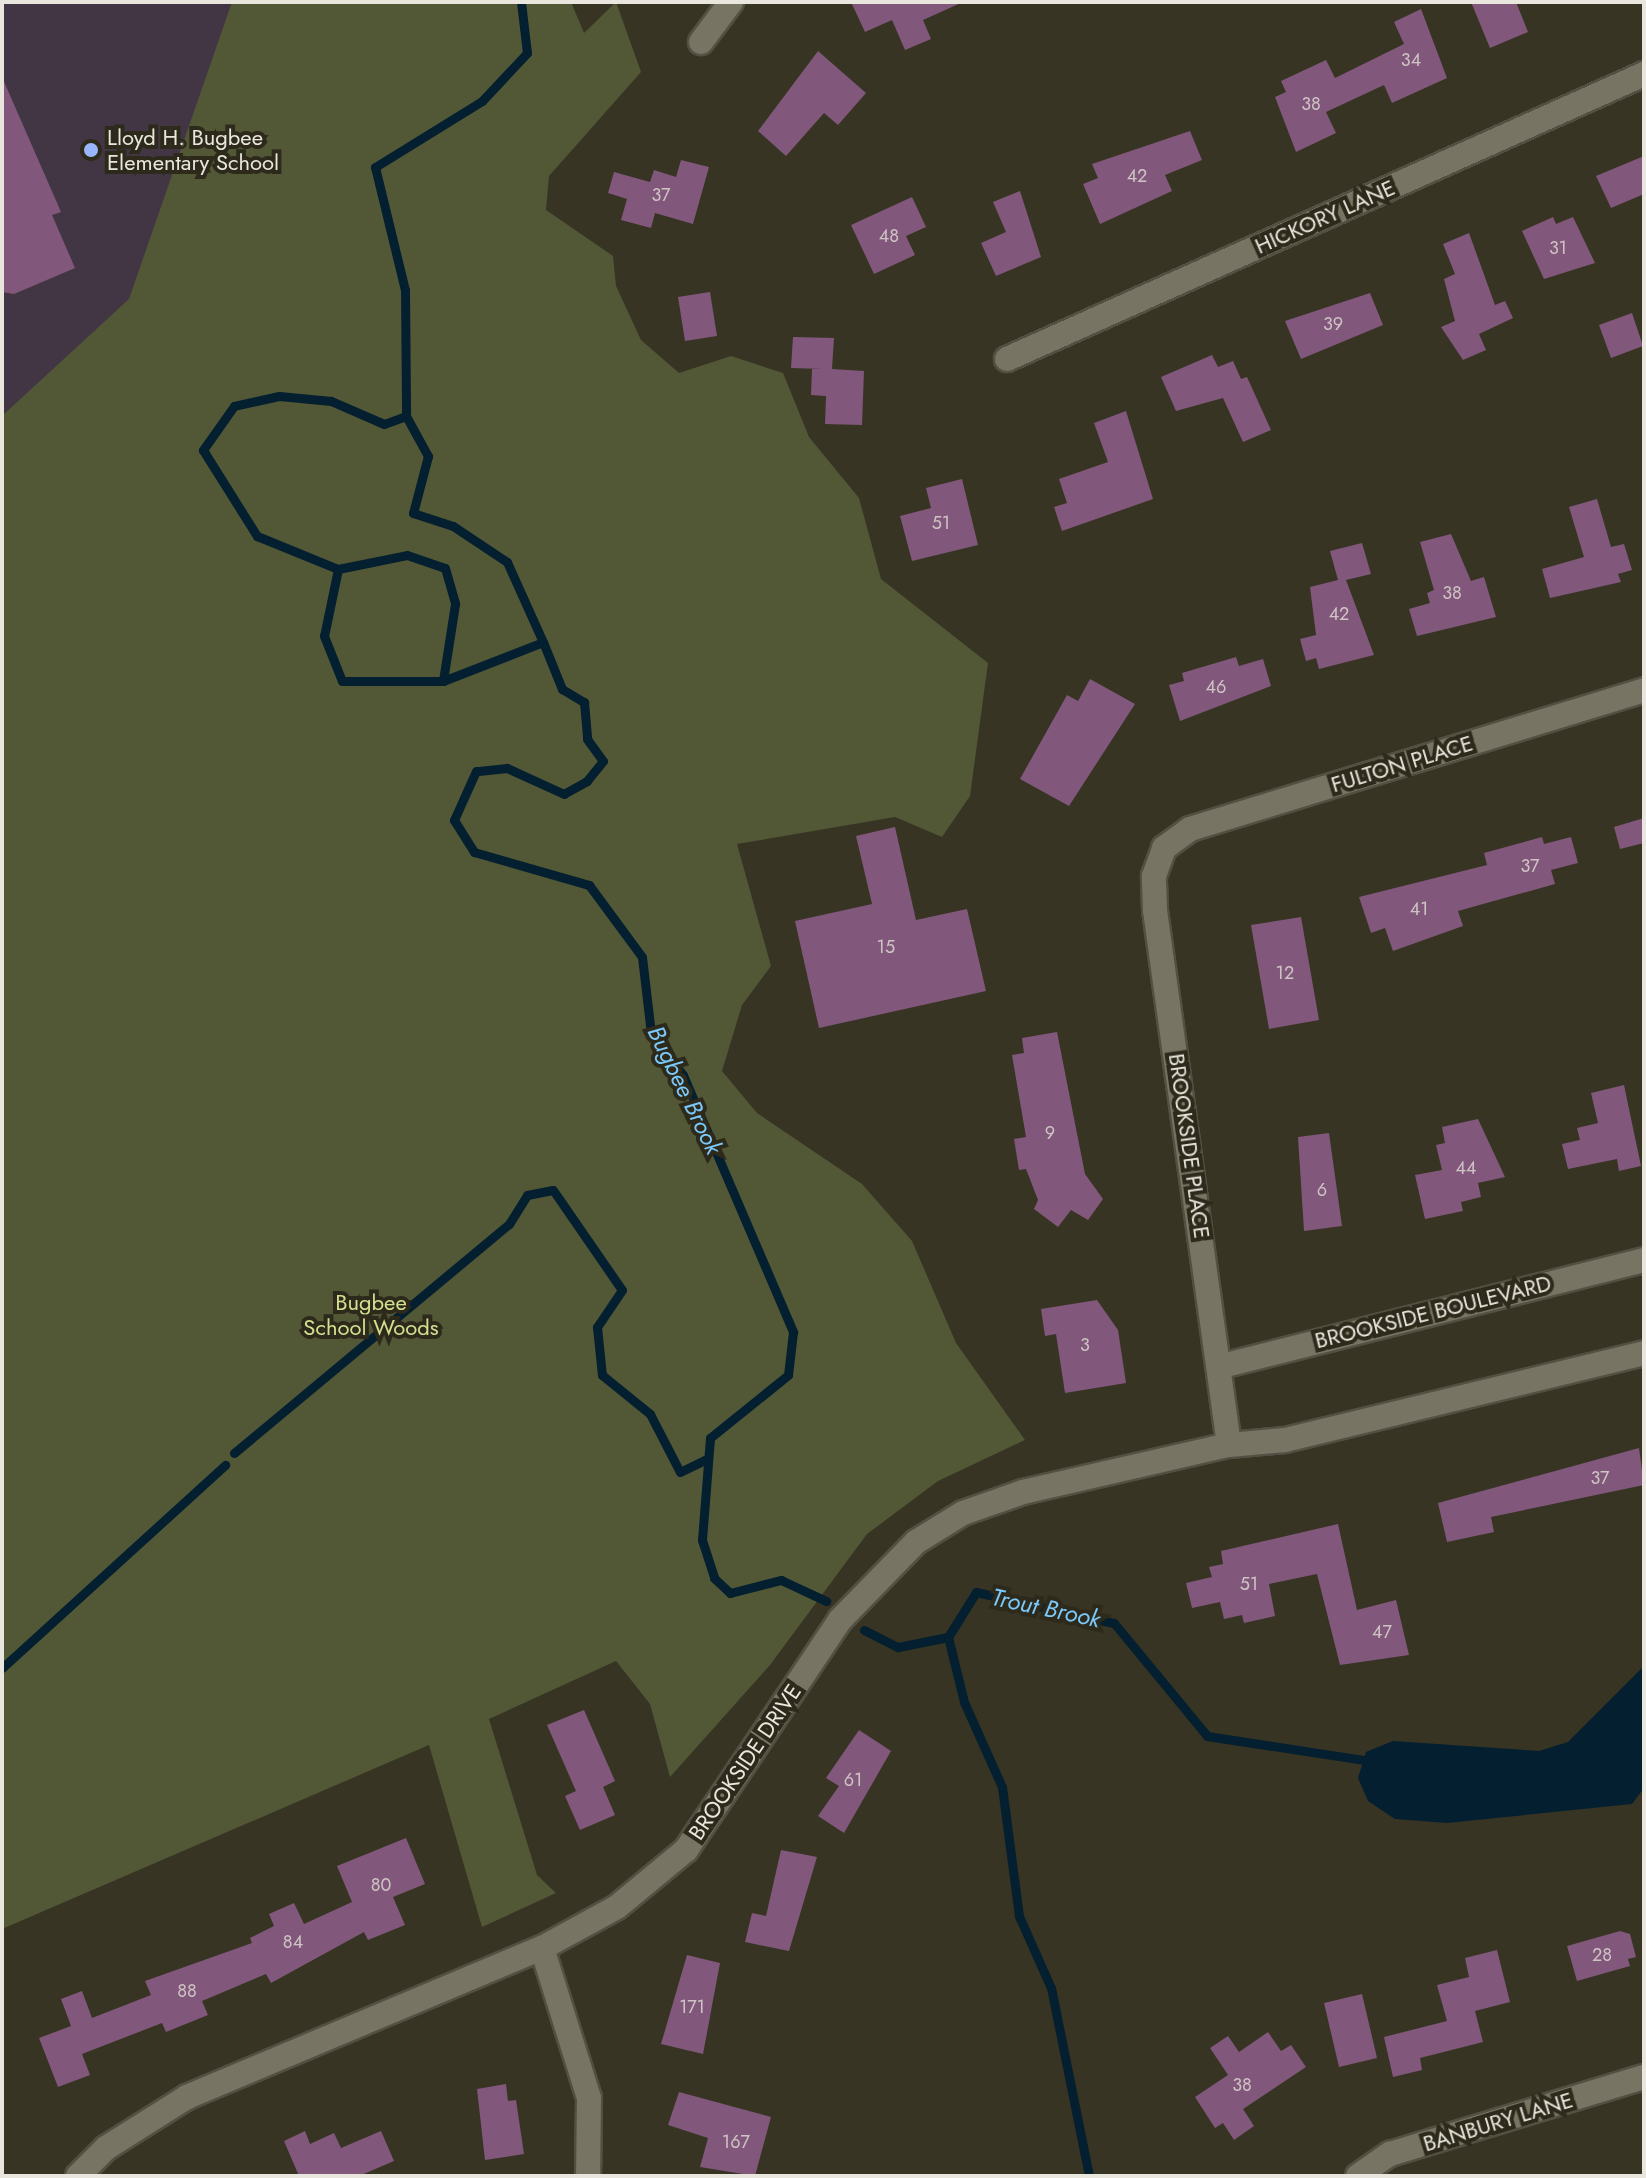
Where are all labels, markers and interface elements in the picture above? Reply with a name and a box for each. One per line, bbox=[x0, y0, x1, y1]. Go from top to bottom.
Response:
house number: 34 bbox=[1401, 49, 1421, 71]
house number: 38 bbox=[1301, 93, 1321, 115]
place label: Lloyd H. Bugbee Elementary School bbox=[107, 124, 279, 176]
marker: Lloyd H. Bugbee Elementary School bbox=[82, 141, 100, 159]
house number: 42 bbox=[1127, 165, 1147, 187]
street label: HICKORY LANE bbox=[1251, 174, 1399, 260]
house number: 37 bbox=[651, 184, 671, 206]
house number: 48 bbox=[879, 225, 899, 247]
house number: 31 bbox=[1549, 237, 1567, 259]
house number: 39 bbox=[1323, 313, 1343, 335]
house number: 51 bbox=[932, 512, 950, 534]
house number: 38 bbox=[1442, 582, 1462, 604]
house number: 42 bbox=[1329, 603, 1349, 625]
house number: 46 bbox=[1206, 676, 1226, 698]
street label: FULTON PLACE bbox=[1328, 730, 1476, 798]
house number: 37 bbox=[1520, 855, 1540, 877]
house number: 41 bbox=[1410, 898, 1428, 920]
house number: 15 bbox=[877, 936, 895, 958]
house number: 12 bbox=[1276, 962, 1294, 984]
water label: Bugbee Brook bbox=[642, 1021, 728, 1159]
street label: BROOKSIDE PLACE bbox=[1163, 1052, 1215, 1240]
house number: 9 bbox=[1045, 1122, 1055, 1144]
house number: 44 bbox=[1456, 1157, 1476, 1179]
house number: 6 bbox=[1317, 1179, 1327, 1201]
street label: BROOKSIDE BOULEVARD bbox=[1312, 1270, 1554, 1354]
park label: Bugbee School Woods bbox=[303, 1289, 439, 1340]
house number: 3 bbox=[1080, 1334, 1090, 1356]
house number: 37 bbox=[1590, 1467, 1610, 1489]
house number: 51 bbox=[1240, 1573, 1258, 1595]
water label: Trout Brook bbox=[989, 1582, 1103, 1634]
house number: 47 bbox=[1372, 1621, 1392, 1643]
street label: BROOKSIDE DRIVE bbox=[683, 1679, 807, 1845]
house number: 61 bbox=[844, 1769, 862, 1791]
house number: 80 bbox=[371, 1874, 391, 1896]
house number: 84 bbox=[283, 1931, 303, 1953]
house number: 28 bbox=[1592, 1944, 1612, 1966]
house number: 88 bbox=[177, 1980, 197, 2002]
house number: 171 bbox=[679, 1996, 705, 2018]
house number: 38 bbox=[1232, 2074, 1252, 2096]
street label: BANBURY LANE bbox=[1420, 2087, 1576, 2157]
house number: 167 bbox=[722, 2131, 750, 2153]

